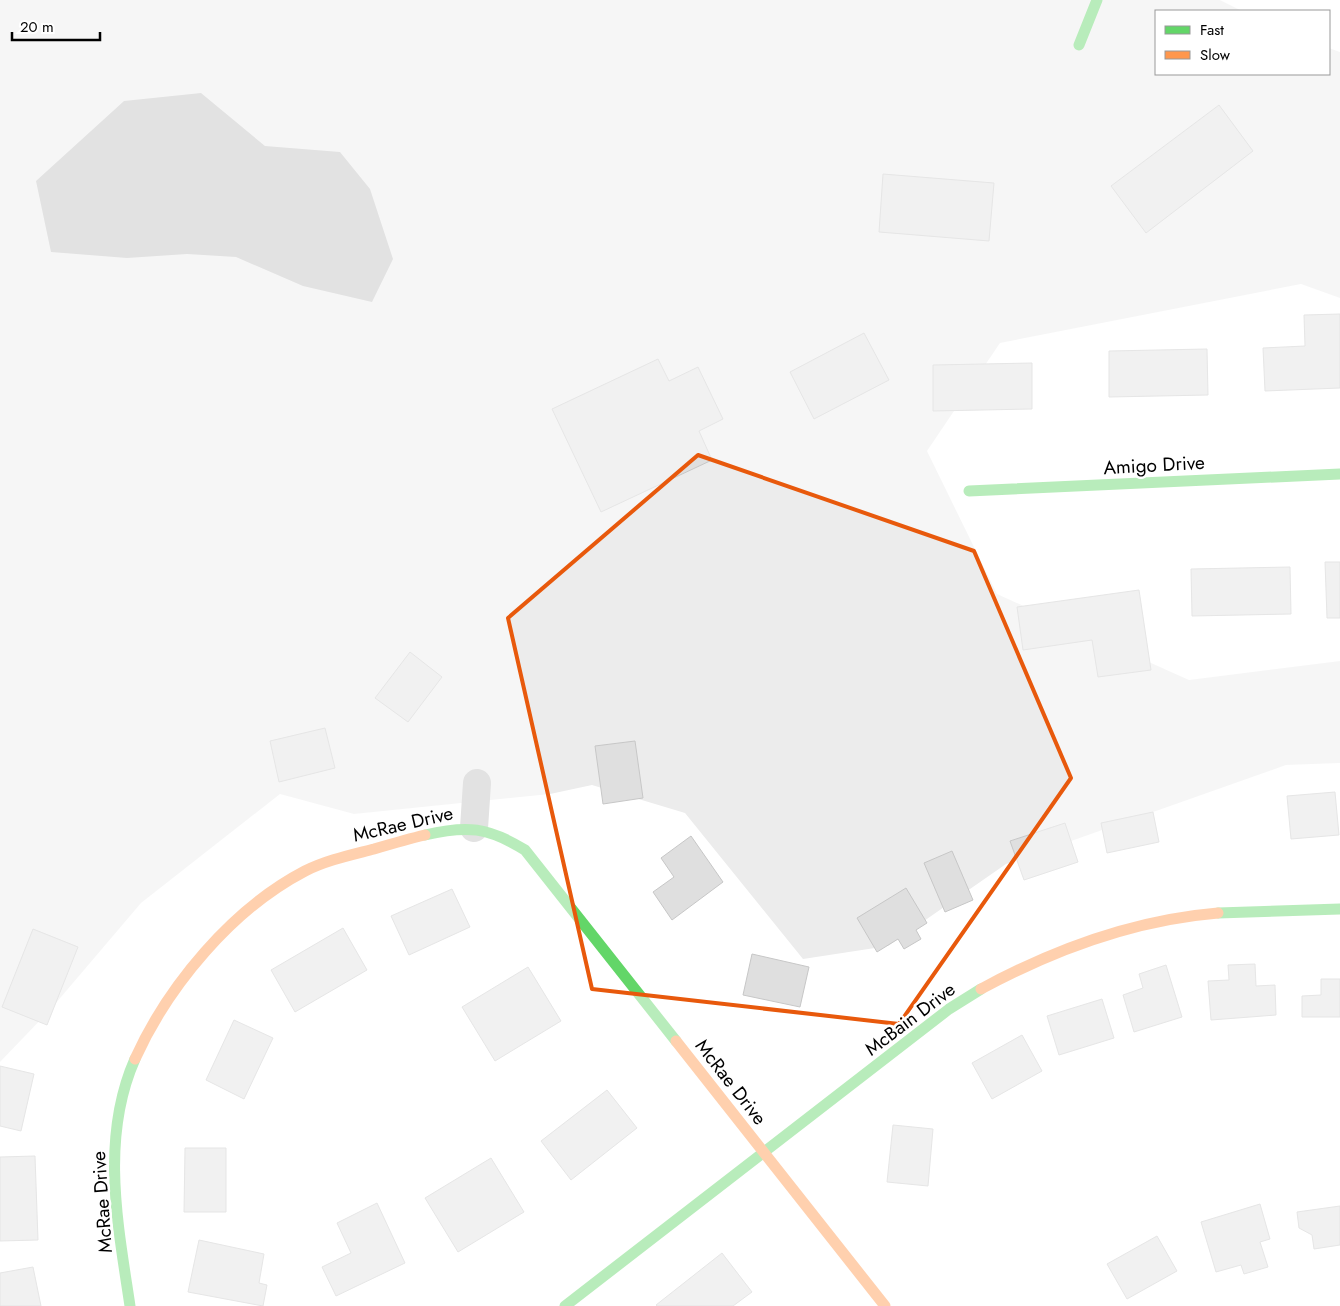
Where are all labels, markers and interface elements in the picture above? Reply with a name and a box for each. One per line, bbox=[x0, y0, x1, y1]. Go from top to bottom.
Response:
scale bar bbox=[12, 10, 100, 42]
legend bbox=[1155, 10, 1330, 75]
text: 20 m bbox=[20, 16, 54, 38]
text: Fast bbox=[1200, 19, 1224, 41]
text: Slow bbox=[1200, 44, 1231, 66]
street label: Amigo Drive bbox=[1103, 449, 1206, 481]
street label: McRae Drive bbox=[350, 799, 456, 849]
street label: McBain Drive bbox=[859, 976, 961, 1062]
street label: McRae Drive bbox=[689, 1034, 773, 1131]
street label: McRae Drive bbox=[85, 1150, 119, 1254]

